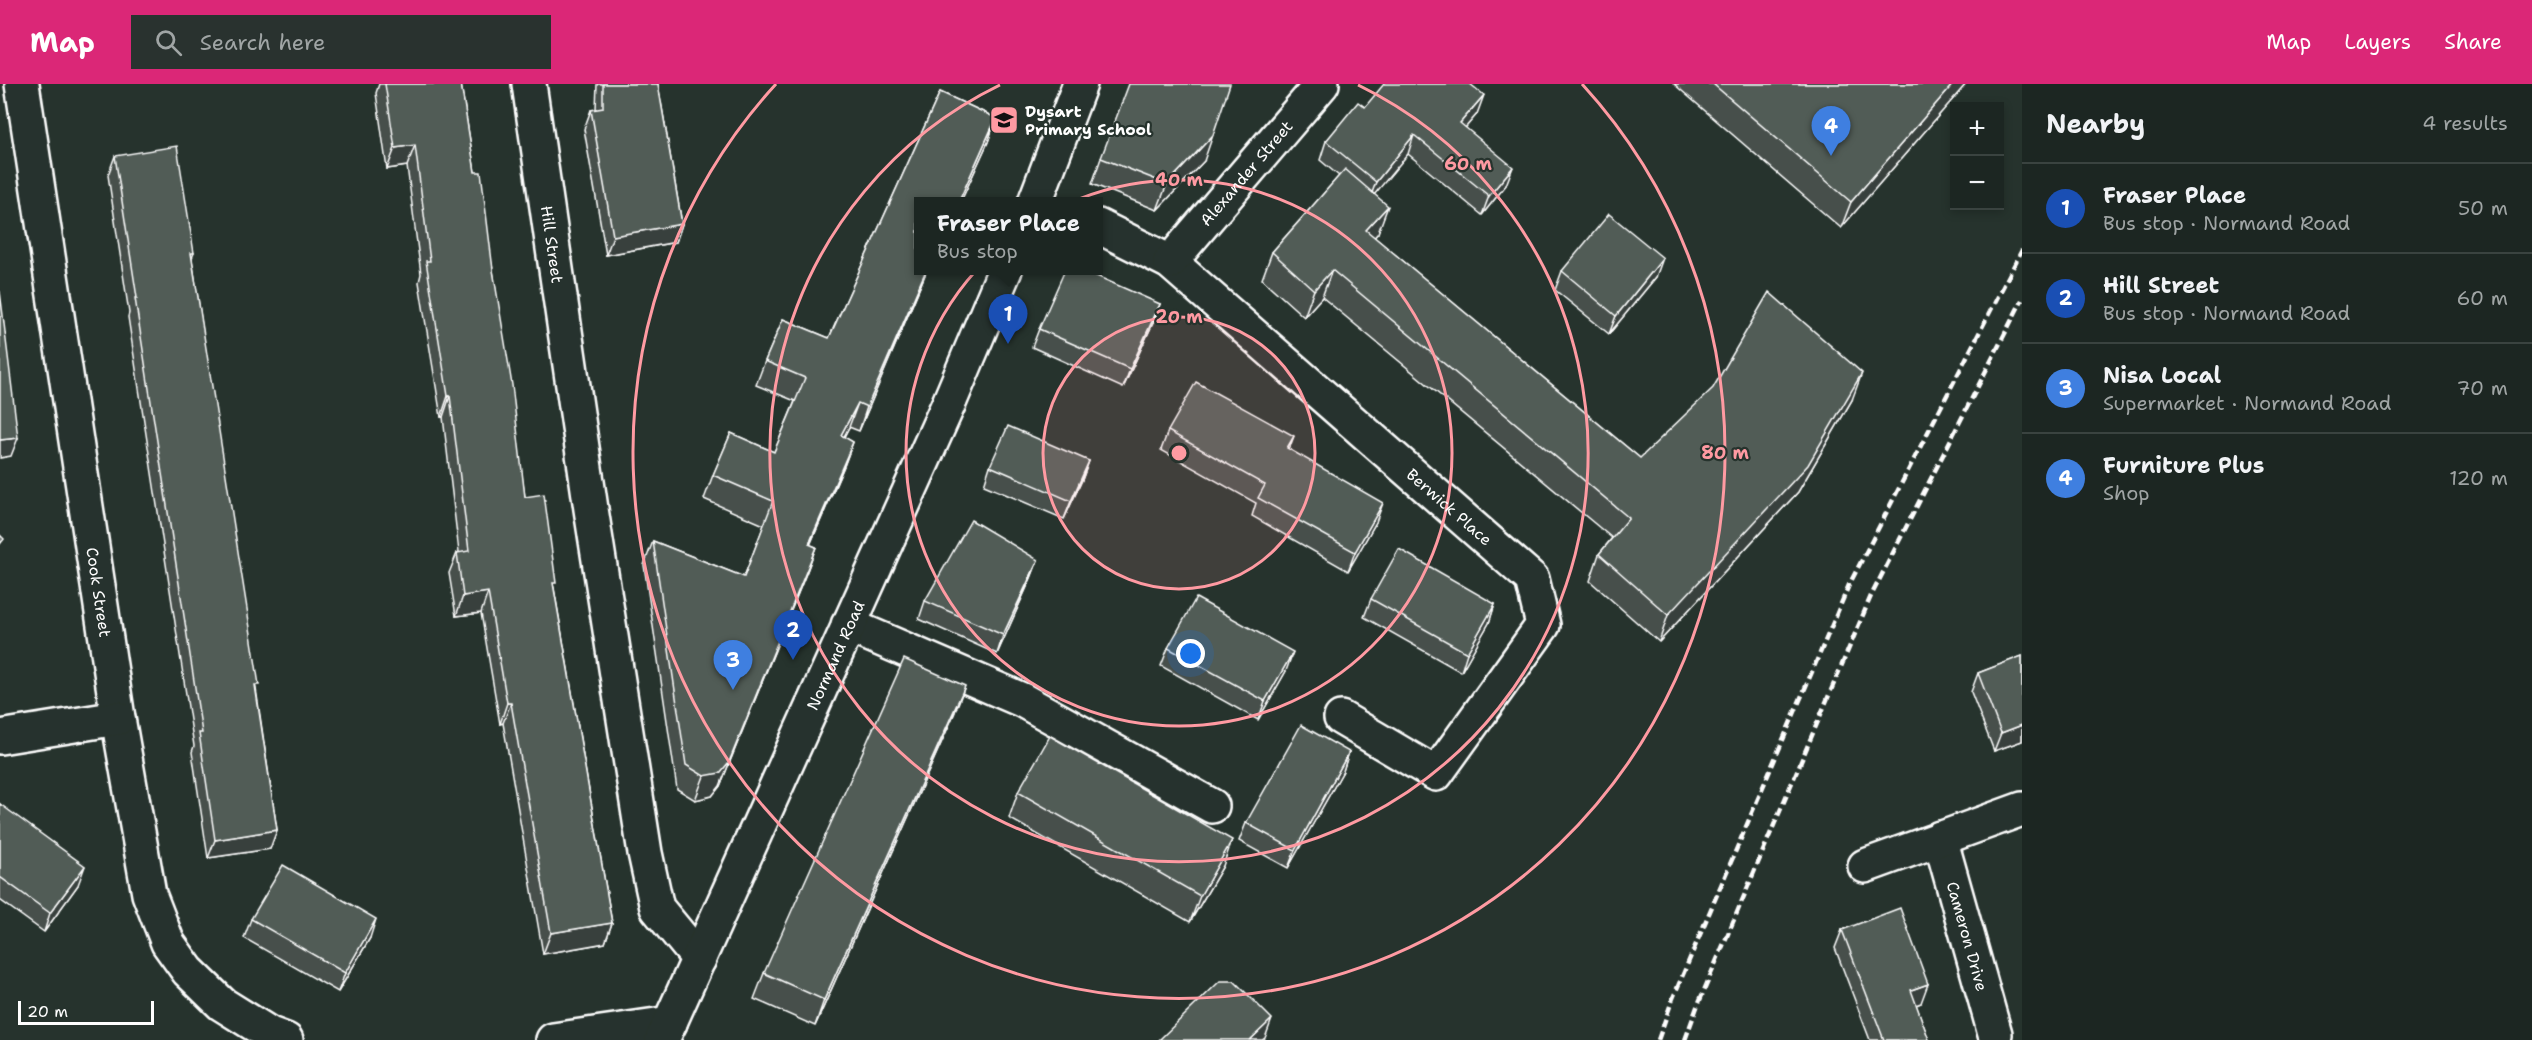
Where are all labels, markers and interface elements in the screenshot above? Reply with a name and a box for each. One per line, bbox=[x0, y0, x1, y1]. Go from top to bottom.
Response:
search box bbox=[131, 15, 551, 69]
text: Map bbox=[30, 23, 95, 61]
icon: search bbox=[152, 26, 185, 59]
text: Search here bbox=[200, 28, 325, 57]
text: Map bbox=[2266, 28, 2311, 56]
text: Layers bbox=[2344, 28, 2411, 56]
text: Share bbox=[2444, 28, 2502, 56]
place label: Dysart Primary School bbox=[1025, 101, 1152, 140]
map controls bbox=[1950, 102, 2004, 210]
button: + bbox=[1950, 102, 2004, 156]
school or university icon: Dysart Primary School bbox=[988, 104, 1020, 136]
pin: 4 bbox=[1812, 106, 1850, 156]
text: Nearby bbox=[2046, 106, 2145, 141]
text: 4 results bbox=[2422, 110, 2508, 136]
street label: Alexander Street bbox=[1195, 116, 1297, 230]
text: 60 m bbox=[1444, 152, 1492, 176]
button: − bbox=[1950, 156, 2004, 210]
text: 40 m bbox=[1155, 168, 1203, 192]
text: Fraser Place bbox=[2103, 181, 2246, 210]
text: 1 bbox=[2061, 195, 2070, 221]
text: 50 m bbox=[2458, 195, 2508, 221]
popup bbox=[914, 197, 1103, 275]
street label: Hill Street bbox=[536, 204, 568, 285]
text: Fraser Place bbox=[937, 209, 1080, 238]
text: Bus stop · Normand Road bbox=[2103, 210, 2350, 236]
text: Bus stop bbox=[937, 238, 1018, 264]
text: Hill Street bbox=[2103, 271, 2219, 300]
text: 2 bbox=[2059, 285, 2073, 311]
text: 60 m bbox=[2456, 285, 2508, 311]
pin: 1 bbox=[988, 294, 1028, 344]
text: Bus stop · Normand Road bbox=[2103, 300, 2350, 326]
text: 20 m bbox=[1155, 305, 1203, 329]
text: Nisa Local bbox=[2103, 361, 2221, 390]
text: 3 bbox=[2059, 375, 2073, 401]
text: 70 m bbox=[2456, 375, 2508, 401]
text: Supermarket · Normand Road bbox=[2103, 390, 2391, 416]
text: 80 m bbox=[1701, 441, 1749, 465]
centre of rings bbox=[1169, 443, 1189, 463]
text: Furniture Plus bbox=[2103, 451, 2264, 480]
street label: Berwick Place bbox=[1402, 464, 1496, 550]
text: 4 bbox=[2059, 465, 2073, 491]
text: 120 m bbox=[2449, 465, 2508, 491]
text: Shop bbox=[2103, 480, 2150, 506]
street label: Cook Street bbox=[81, 546, 116, 639]
street label: Normand Road bbox=[802, 597, 870, 714]
pin: 2 bbox=[774, 610, 812, 660]
your location bbox=[1176, 639, 1205, 668]
pin: 3 bbox=[714, 640, 752, 690]
street label: Cameron Drive bbox=[1942, 879, 1992, 994]
scale bar bbox=[18, 998, 154, 1026]
text: 20 m bbox=[27, 1001, 68, 1022]

